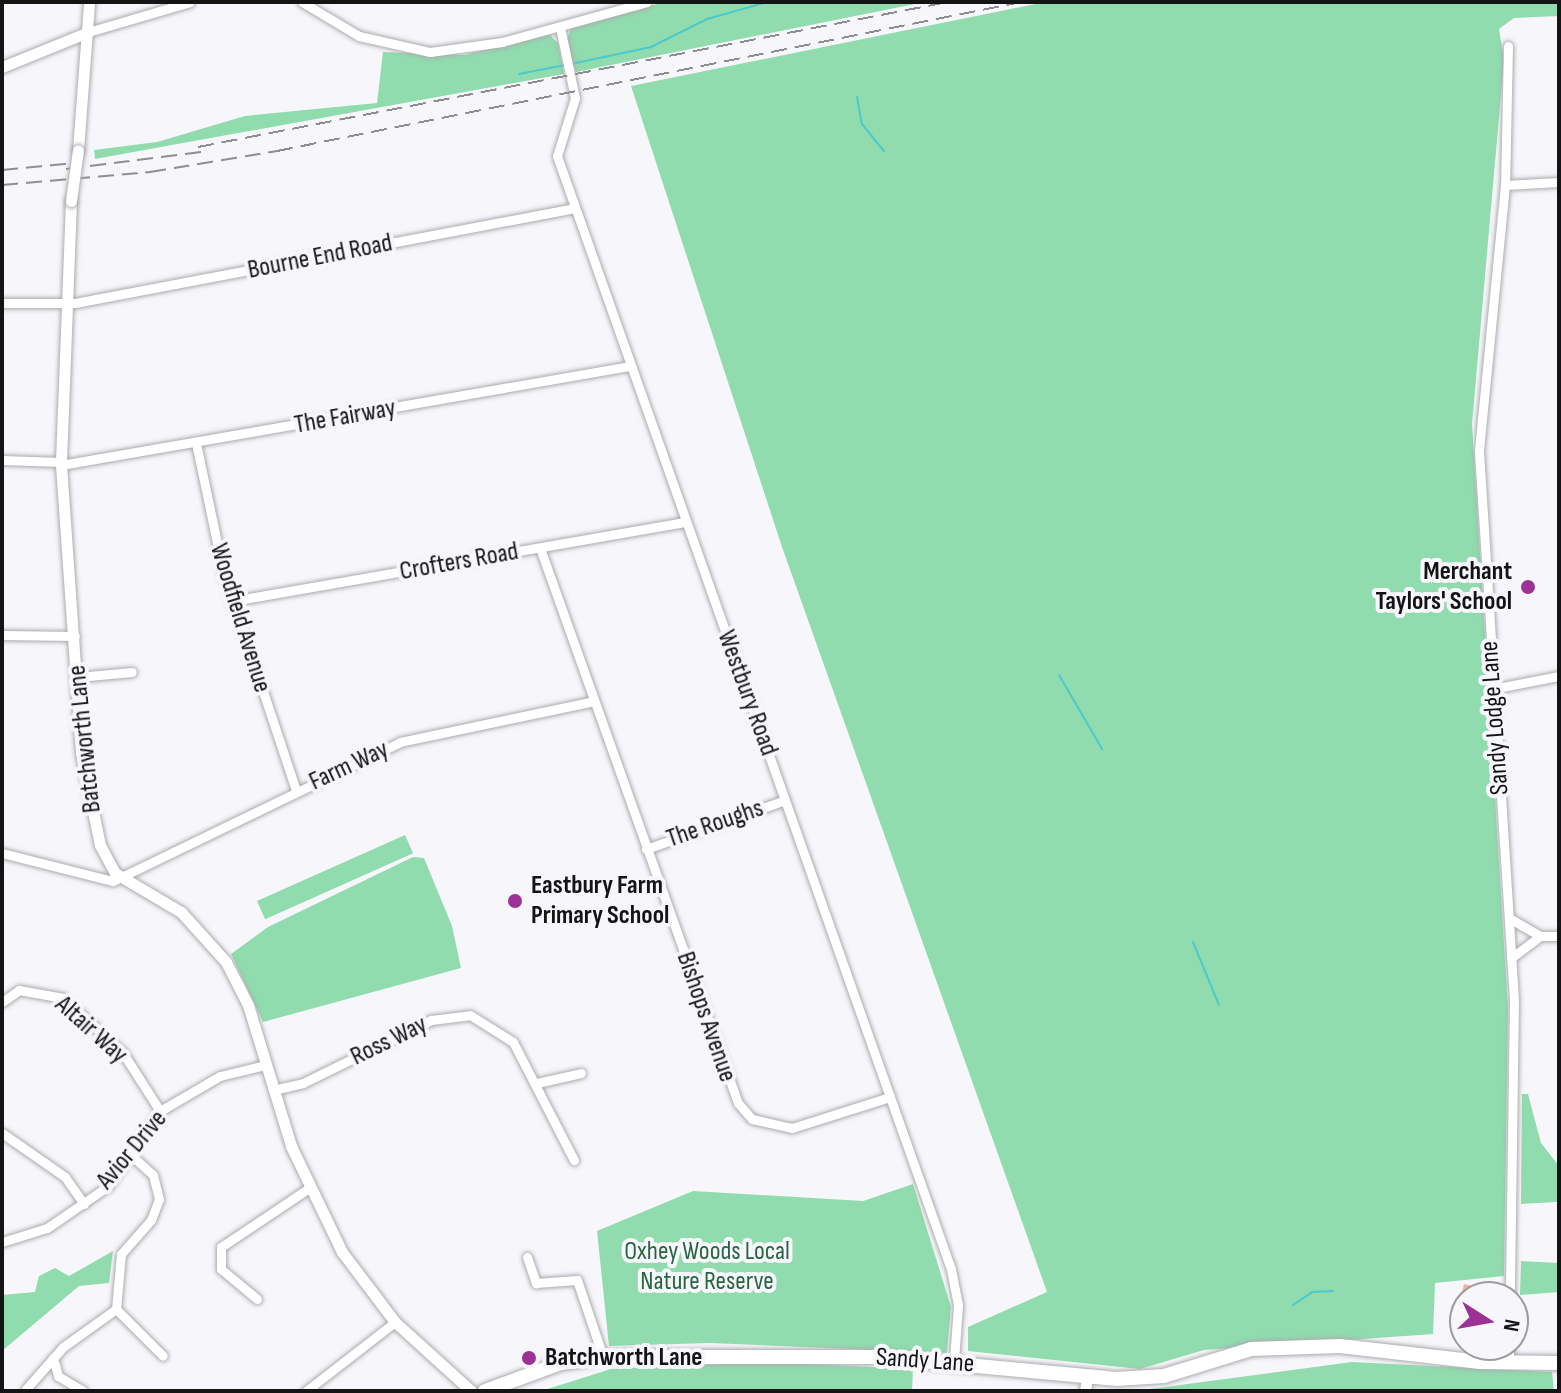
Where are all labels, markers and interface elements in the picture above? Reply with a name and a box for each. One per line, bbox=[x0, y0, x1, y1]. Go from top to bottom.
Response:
street label: Bourne End Road bbox=[245, 228, 395, 286]
street label: The Fairway bbox=[292, 393, 398, 441]
street label: Crofters Road bbox=[397, 536, 521, 588]
street label: Woodfield Avenue bbox=[203, 540, 277, 696]
place label: Merchant Taylors' School bbox=[1376, 556, 1512, 618]
marker: Merchant Taylors' School bbox=[1519, 578, 1537, 596]
street label: Westbury Road bbox=[710, 626, 784, 760]
street label: Sandy Lodge Lane bbox=[1474, 640, 1516, 796]
street label: Batchworth Lane bbox=[62, 664, 108, 814]
street label: Farm Way bbox=[304, 734, 394, 798]
street label: The Roughs bbox=[663, 793, 767, 855]
place label: Eastbury Farm Primary School bbox=[531, 870, 669, 932]
marker: Eastbury Farm Primary School bbox=[506, 892, 524, 910]
street label: Bishops Avenue bbox=[669, 948, 743, 1086]
street label: Altair Way bbox=[48, 989, 134, 1071]
street label: Ross Way bbox=[346, 1009, 432, 1073]
street label: Avior Drive bbox=[90, 1104, 174, 1196]
park label: Oxhey Woods Local Nature Reserve bbox=[624, 1236, 790, 1298]
north arrow bbox=[1449, 1281, 1529, 1361]
text: N bbox=[1497, 1317, 1525, 1334]
place label: Batchworth Lane bbox=[545, 1342, 702, 1374]
street label: Sandy Lane bbox=[875, 1342, 975, 1380]
marker: Batchworth Lane bbox=[520, 1349, 538, 1367]

